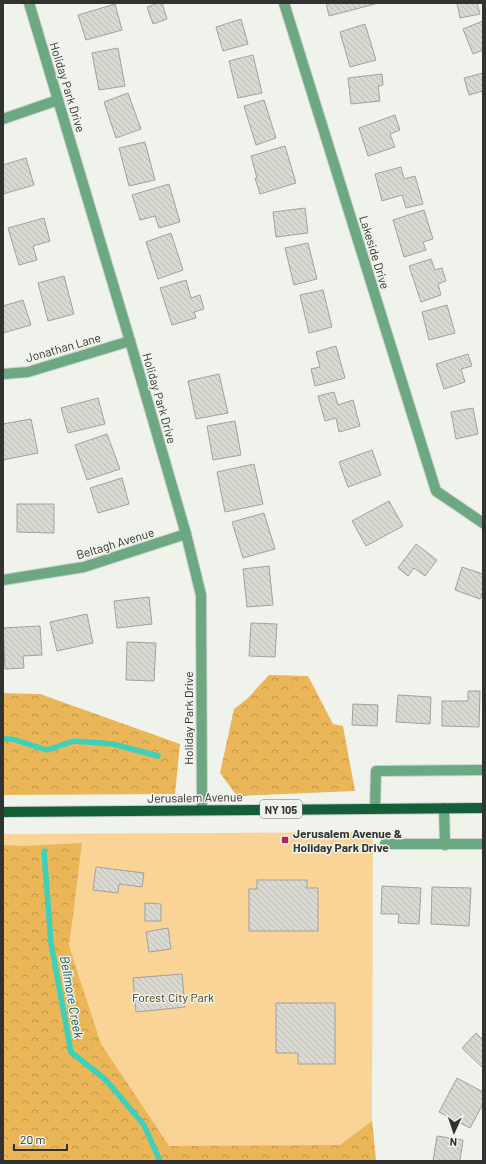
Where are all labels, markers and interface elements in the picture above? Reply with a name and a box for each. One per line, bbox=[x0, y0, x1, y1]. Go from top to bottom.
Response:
street label: Holiday Park Drive bbox=[48, 40, 88, 134]
street label: Lakeside Drive bbox=[357, 214, 393, 290]
street label: Jonathan Lane bbox=[24, 330, 102, 364]
street label: Holiday Park Drive bbox=[140, 351, 180, 445]
street label: Beltagh Avenue bbox=[74, 525, 156, 561]
street label: Holiday Park Drive bbox=[181, 671, 195, 765]
street label: Jerusalem Avenue bbox=[147, 789, 243, 805]
road number: NY 105 bbox=[260, 800, 302, 818]
place label: Jerusalem Avenue & Holiday Park Drive bbox=[293, 826, 402, 854]
marker: Jerusalem Avenue & Holiday Park Drive bbox=[280, 835, 290, 845]
water label: Bellmore Creek bbox=[57, 955, 87, 1040]
park label: Forest City Park bbox=[132, 990, 214, 1004]
north arrow bbox=[434, 1112, 474, 1152]
scale bar bbox=[14, 1126, 67, 1152]
text: 20 m bbox=[20, 1132, 46, 1146]
text: N bbox=[449, 1136, 457, 1149]

